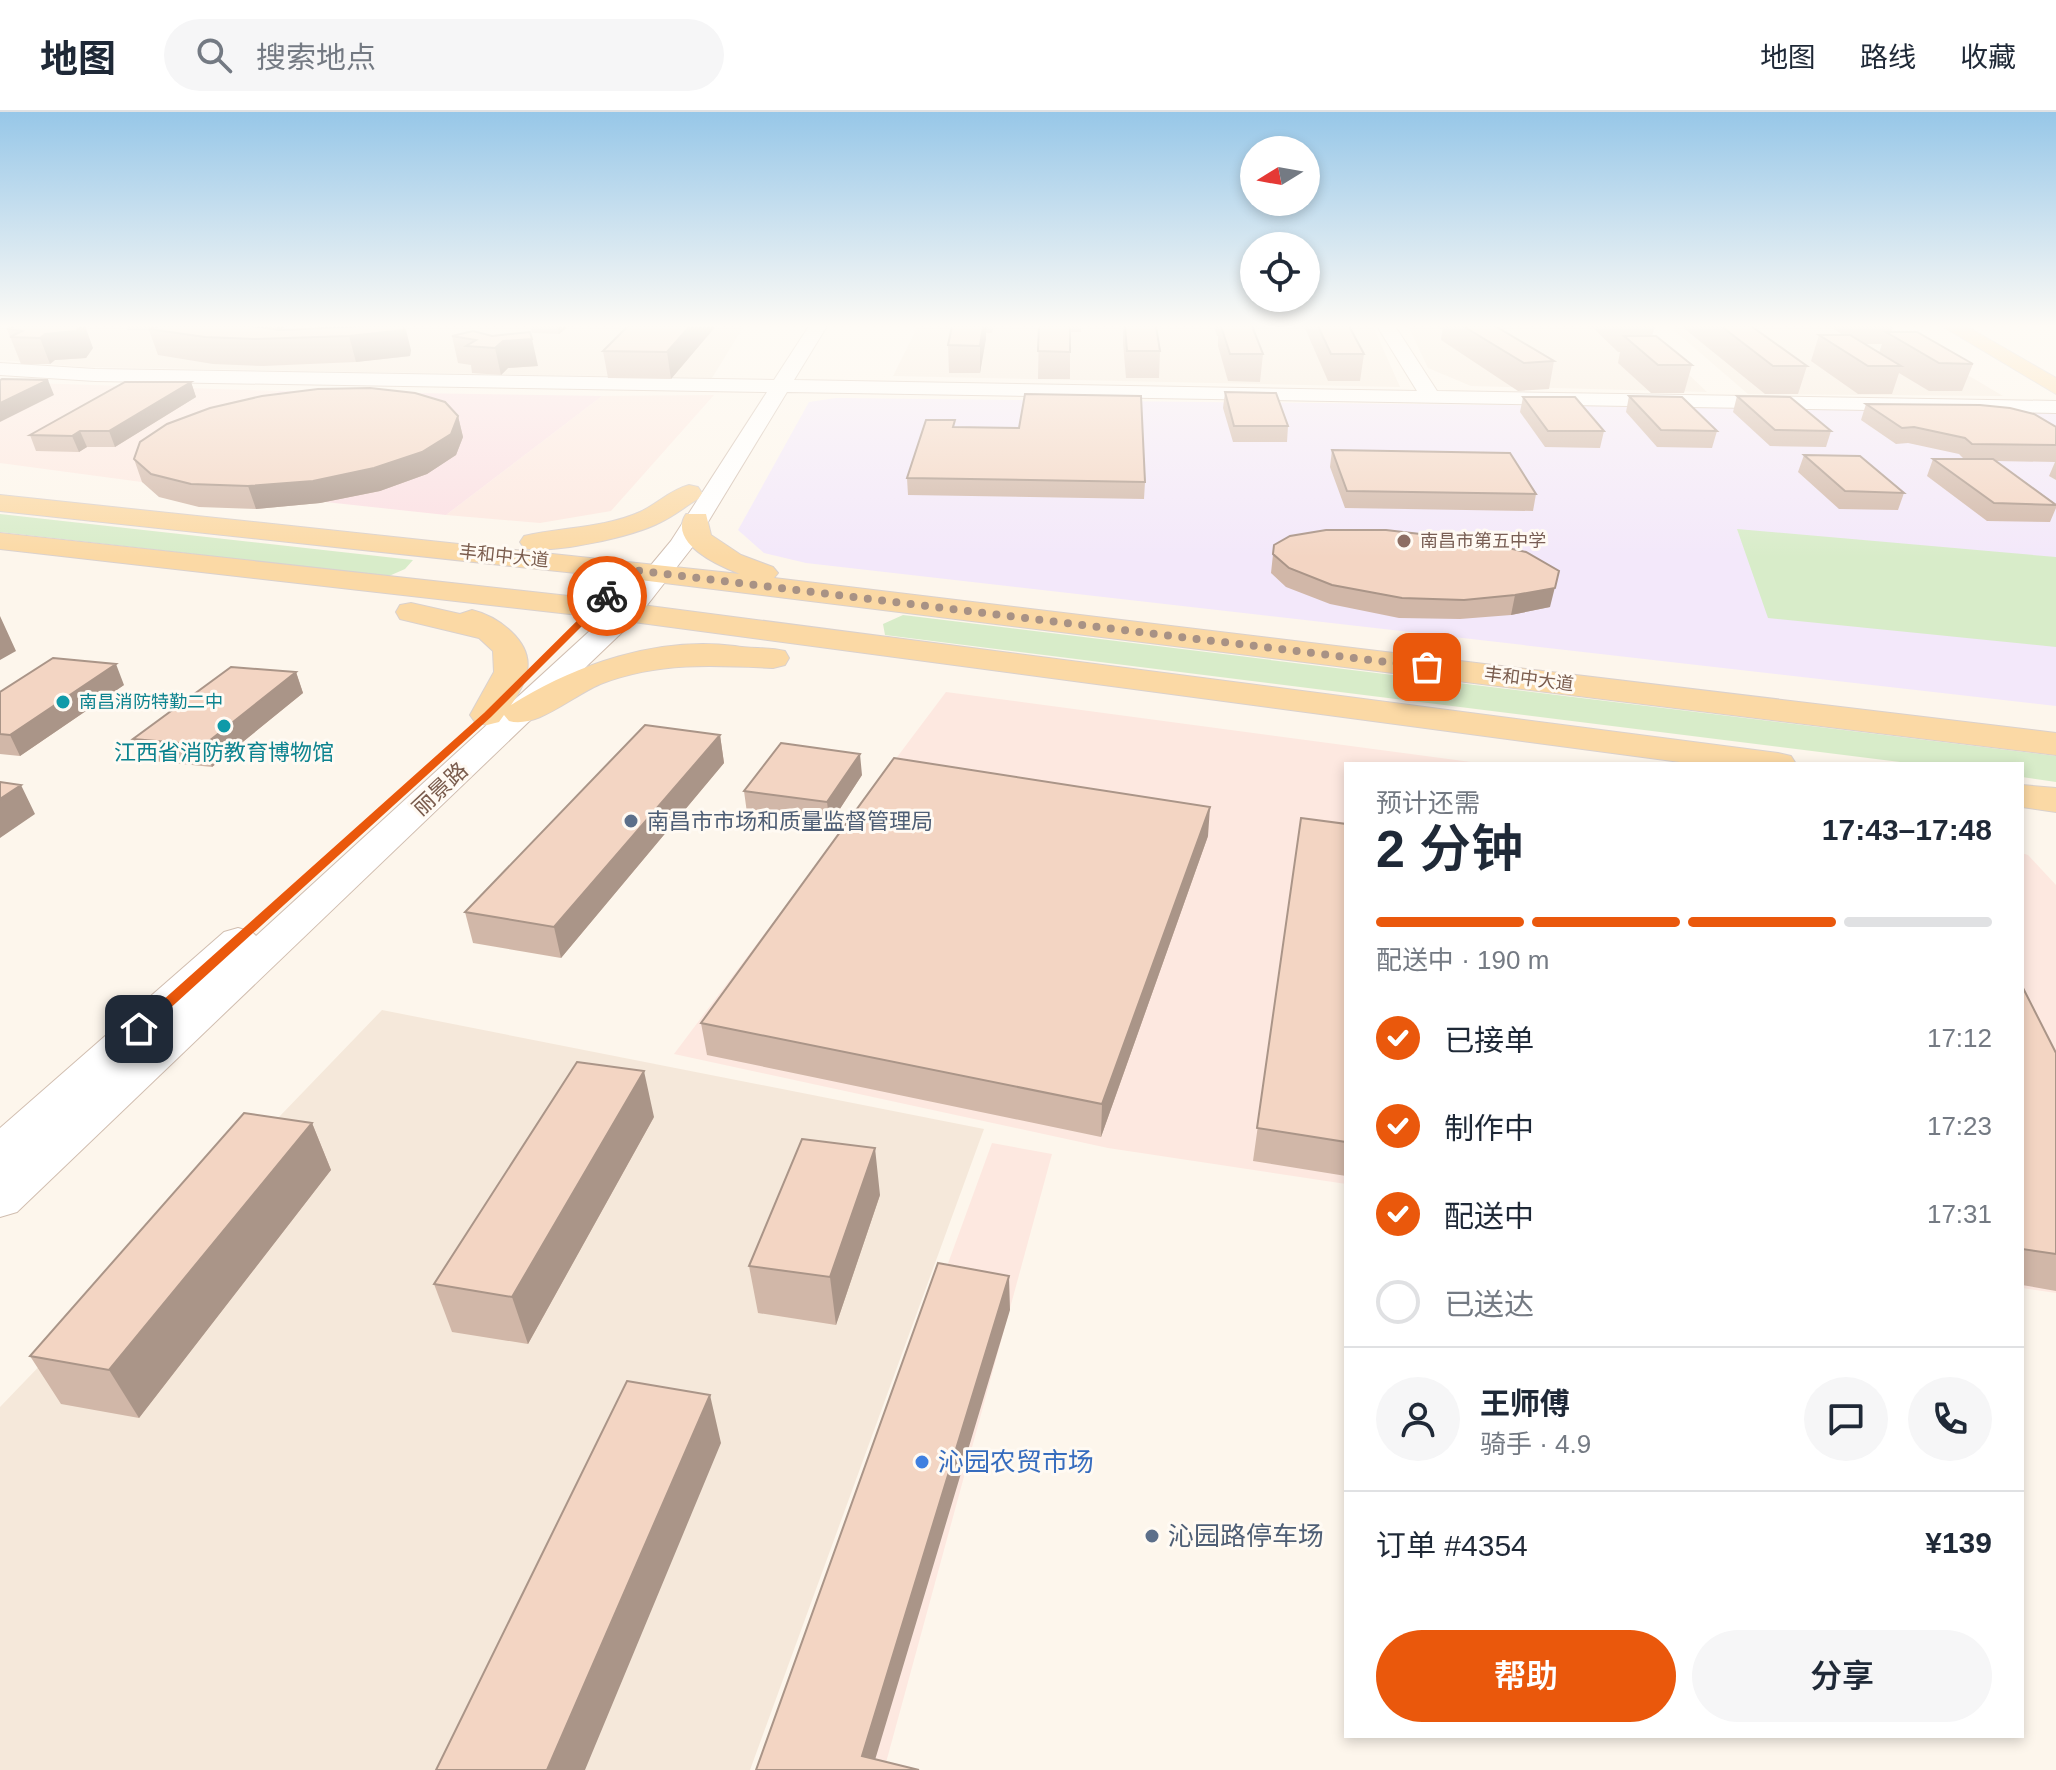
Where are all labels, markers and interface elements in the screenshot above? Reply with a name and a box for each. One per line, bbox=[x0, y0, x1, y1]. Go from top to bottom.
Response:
search box bbox=[164, 19, 724, 91]
icon: search bbox=[192, 33, 236, 77]
text: 地图 bbox=[40, 38, 116, 80]
text: 搜索地点 bbox=[256, 41, 376, 74]
text: 地图 bbox=[1760, 42, 1816, 73]
text: 路线 bbox=[1860, 42, 1916, 73]
text: 收藏 bbox=[1960, 42, 2016, 73]
north arrow bbox=[1240, 136, 1320, 216]
map controls bbox=[1240, 136, 1320, 312]
button: locate bbox=[1240, 232, 1320, 312]
place label: 南昌市第五中学 bbox=[1420, 531, 1546, 551]
marker: 南昌市第五中学 bbox=[1395, 532, 1413, 550]
street label: 丰和中大道 bbox=[458, 541, 550, 571]
courier bbox=[567, 556, 647, 636]
icon: bike bbox=[585, 574, 629, 618]
pin bbox=[1393, 633, 1461, 701]
icon: bag bbox=[1405, 645, 1449, 689]
street label: 丰和中大道 bbox=[1483, 664, 1575, 694]
place label: 南昌消防特勤二中 bbox=[79, 692, 223, 712]
marker: 南昌消防特勤二中 bbox=[54, 693, 72, 711]
marker: 江西省消防教育博物馆 bbox=[215, 717, 233, 735]
place label: 江西省消防教育博物馆 bbox=[114, 740, 334, 765]
street label: 丽景路 bbox=[407, 757, 473, 821]
text: 预计还需 bbox=[1376, 788, 1480, 818]
place label: 南昌市市场和质量监督管理局 bbox=[647, 809, 933, 834]
marker: 南昌市市场和质量监督管理局 bbox=[622, 812, 640, 830]
text: 17:43–17:48 bbox=[1822, 813, 1992, 846]
text: 2 分钟 bbox=[1376, 820, 1523, 878]
text: 配送中 · 190 m bbox=[1376, 945, 1549, 975]
pin bbox=[105, 995, 173, 1063]
icon: home bbox=[117, 1007, 161, 1051]
icon: check bbox=[1376, 1016, 1420, 1060]
text: 17:12 bbox=[1927, 1023, 1992, 1053]
text: 已接单 bbox=[1444, 1024, 1534, 1057]
icon: check bbox=[1376, 1104, 1420, 1148]
text: 17:23 bbox=[1927, 1111, 1992, 1141]
text: 制作中 bbox=[1444, 1112, 1534, 1145]
icon: check bbox=[1376, 1192, 1420, 1236]
text: 17:31 bbox=[1927, 1199, 1992, 1229]
text: 配送中 bbox=[1444, 1200, 1534, 1233]
text: 已送达 bbox=[1444, 1288, 1534, 1321]
button: person bbox=[1376, 1377, 1460, 1461]
button: chat bbox=[1804, 1377, 1888, 1461]
button: phone bbox=[1908, 1377, 1992, 1461]
text: 王师傅 bbox=[1480, 1387, 1570, 1420]
text: 骑手 · 4.9 bbox=[1480, 1429, 1591, 1459]
place label: 沁园农贸市场 bbox=[938, 1447, 1094, 1477]
marker: 沁园农贸市场 bbox=[913, 1453, 931, 1471]
place label: 沁园路停车场 bbox=[1168, 1521, 1324, 1551]
text: ¥139 bbox=[1925, 1526, 1992, 1559]
marker: 沁园路停车场 bbox=[1143, 1527, 1161, 1545]
text: 订单 #4354 bbox=[1376, 1529, 1528, 1562]
button: 帮助 bbox=[1376, 1630, 1676, 1722]
button: 分享 bbox=[1692, 1630, 1992, 1722]

